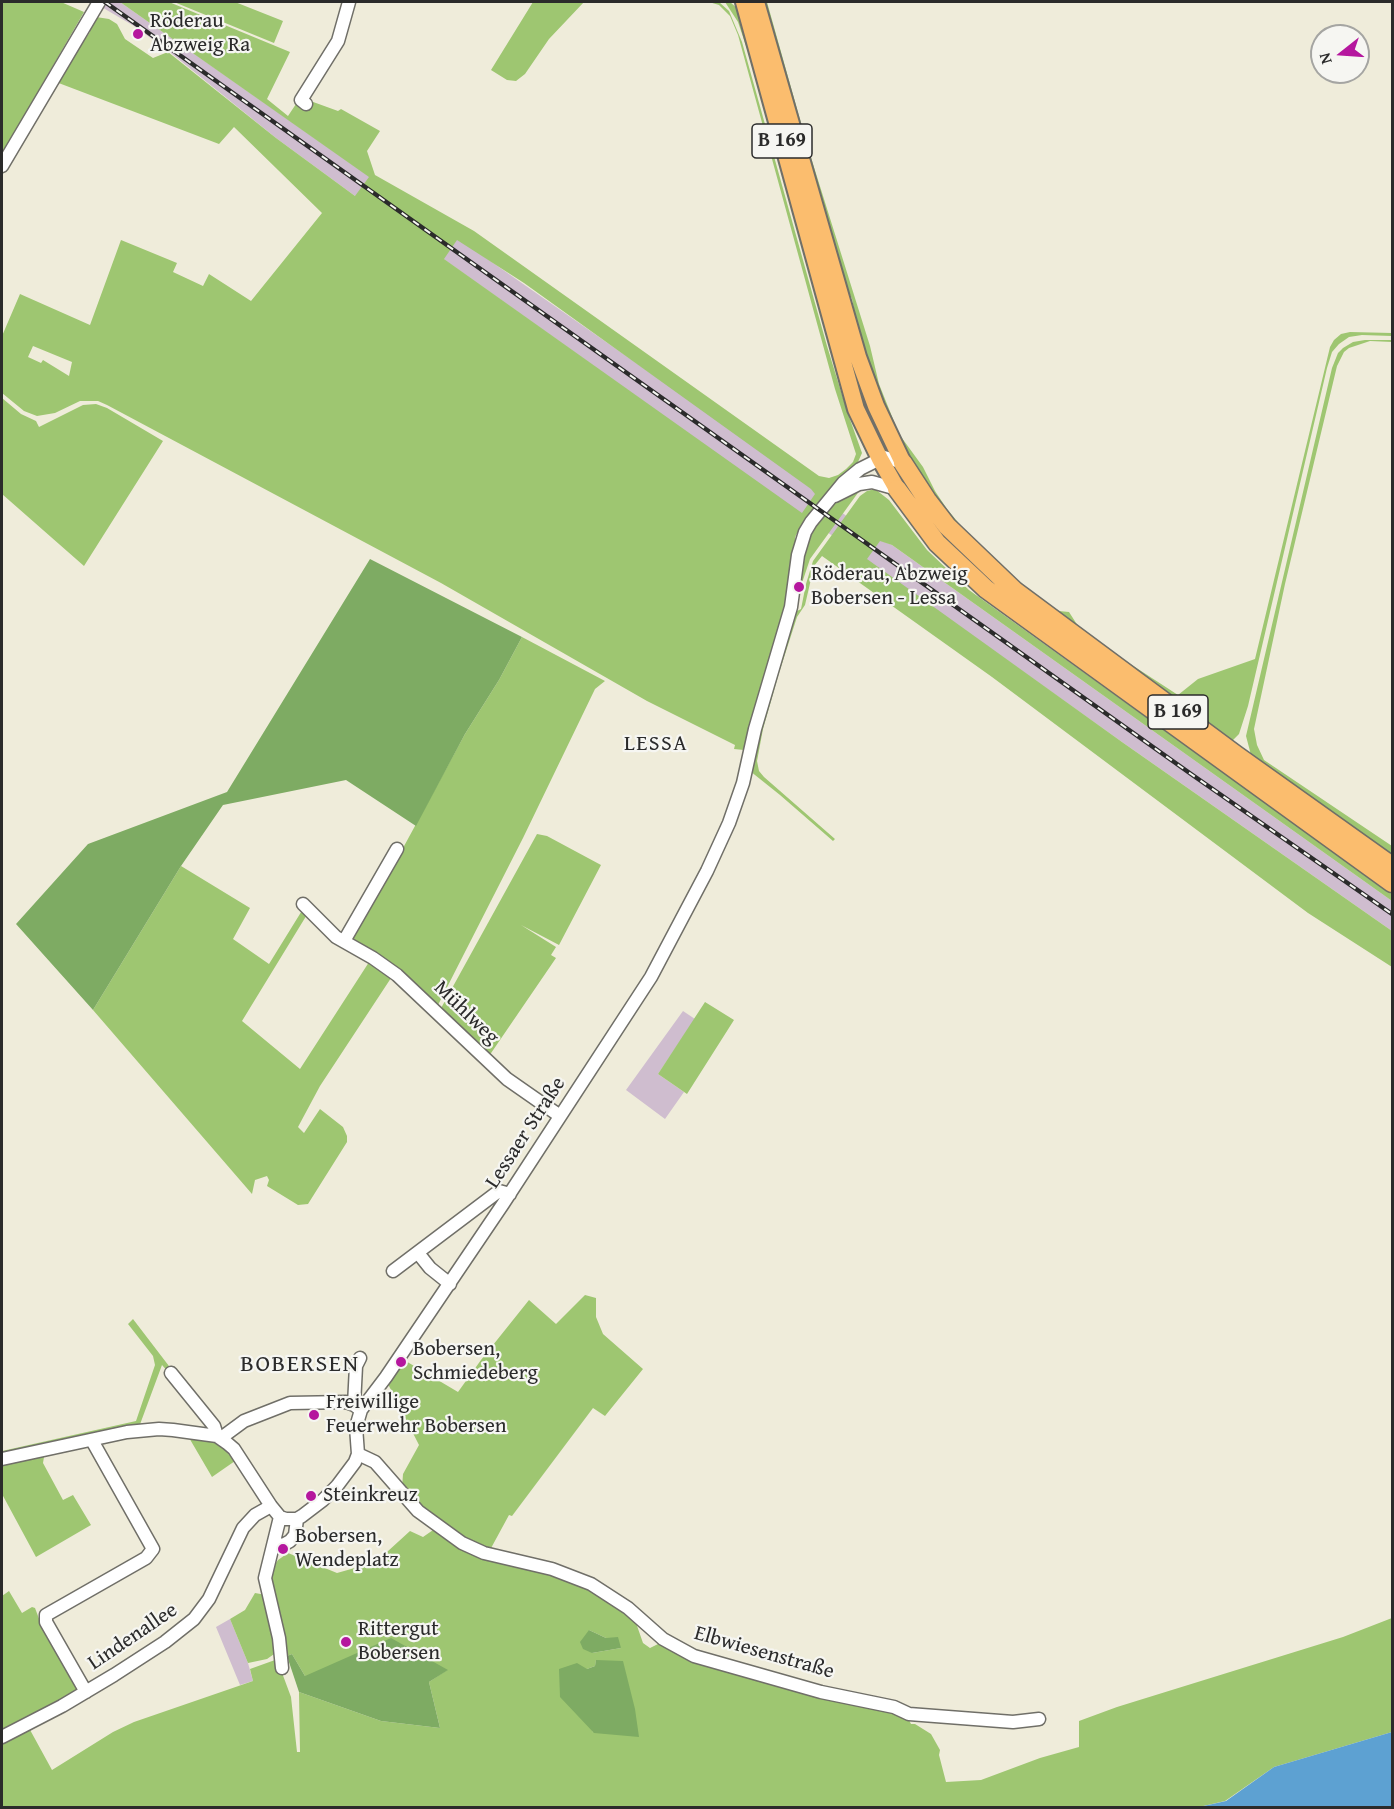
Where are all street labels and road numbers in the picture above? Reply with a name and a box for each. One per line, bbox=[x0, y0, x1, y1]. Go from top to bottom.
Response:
road number: B 169 bbox=[752, 124, 812, 158]
road number: B 169 bbox=[1148, 695, 1208, 729]
street label: Mühlweg bbox=[428, 976, 504, 1050]
street label: Lessaer Straße bbox=[481, 1072, 571, 1194]
street label: Lindenallee bbox=[84, 1598, 182, 1676]
street label: Elbwiesenstraße bbox=[691, 1621, 837, 1685]

